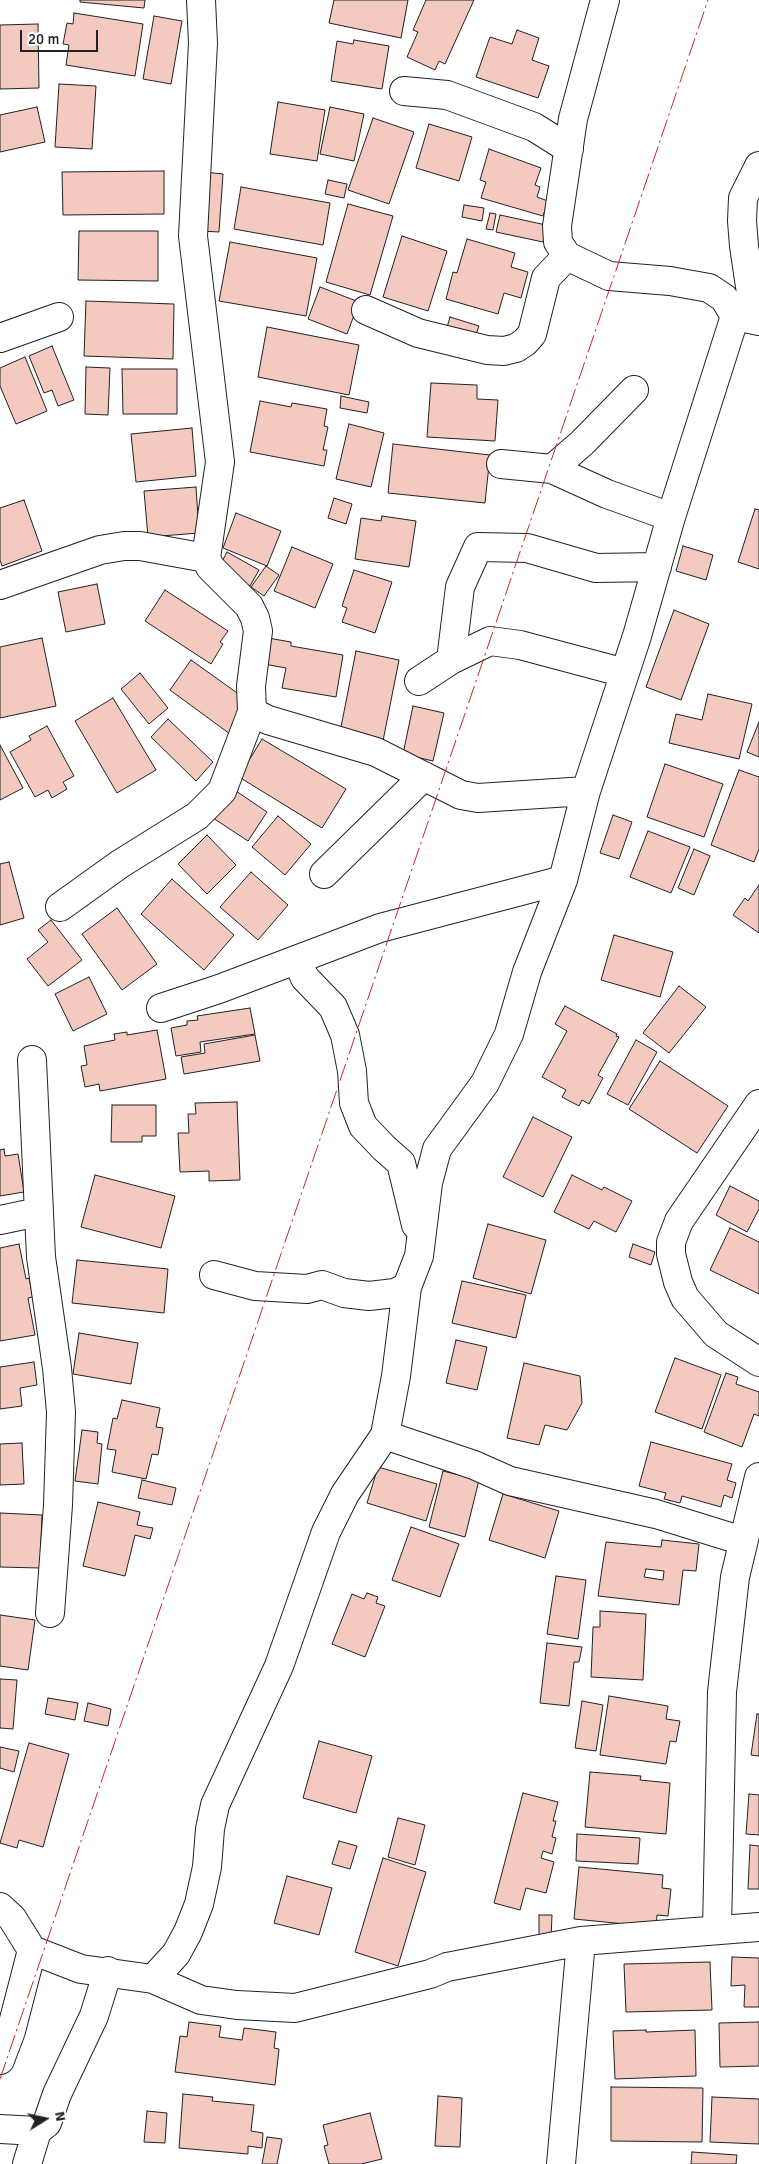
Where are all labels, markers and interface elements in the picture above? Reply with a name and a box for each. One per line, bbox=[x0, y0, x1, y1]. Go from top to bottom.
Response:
scale bar bbox=[22, 20, 100, 52]
text: 20 m bbox=[28, 30, 59, 48]
north arrow bbox=[20, 2094, 70, 2144]
text: N bbox=[51, 2110, 69, 2123]

